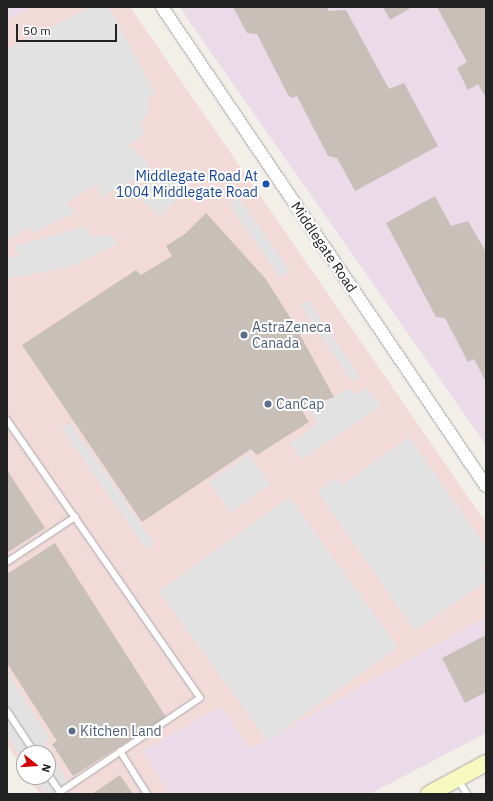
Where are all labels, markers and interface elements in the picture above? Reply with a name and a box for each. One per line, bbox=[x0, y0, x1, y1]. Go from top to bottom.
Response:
scale bar bbox=[18, 16, 119, 42]
text: 50 m bbox=[23, 23, 51, 38]
place label: Middlegate Road At 1004 Middlegate Road bbox=[116, 168, 258, 200]
marker: Middlegate Road At 1004 Middlegate Road bbox=[261, 179, 271, 189]
street label: Middlegate Road bbox=[288, 199, 360, 295]
place label: AstraZeneca Canada bbox=[252, 319, 331, 352]
marker: AstraZeneca Canada bbox=[239, 330, 249, 340]
place label: CanCap bbox=[276, 396, 324, 412]
marker: CanCap bbox=[263, 399, 273, 409]
place label: Kitchen Land bbox=[80, 723, 162, 739]
marker: Kitchen Land bbox=[67, 726, 77, 736]
north arrow bbox=[16, 745, 56, 785]
text: N bbox=[39, 762, 54, 774]

